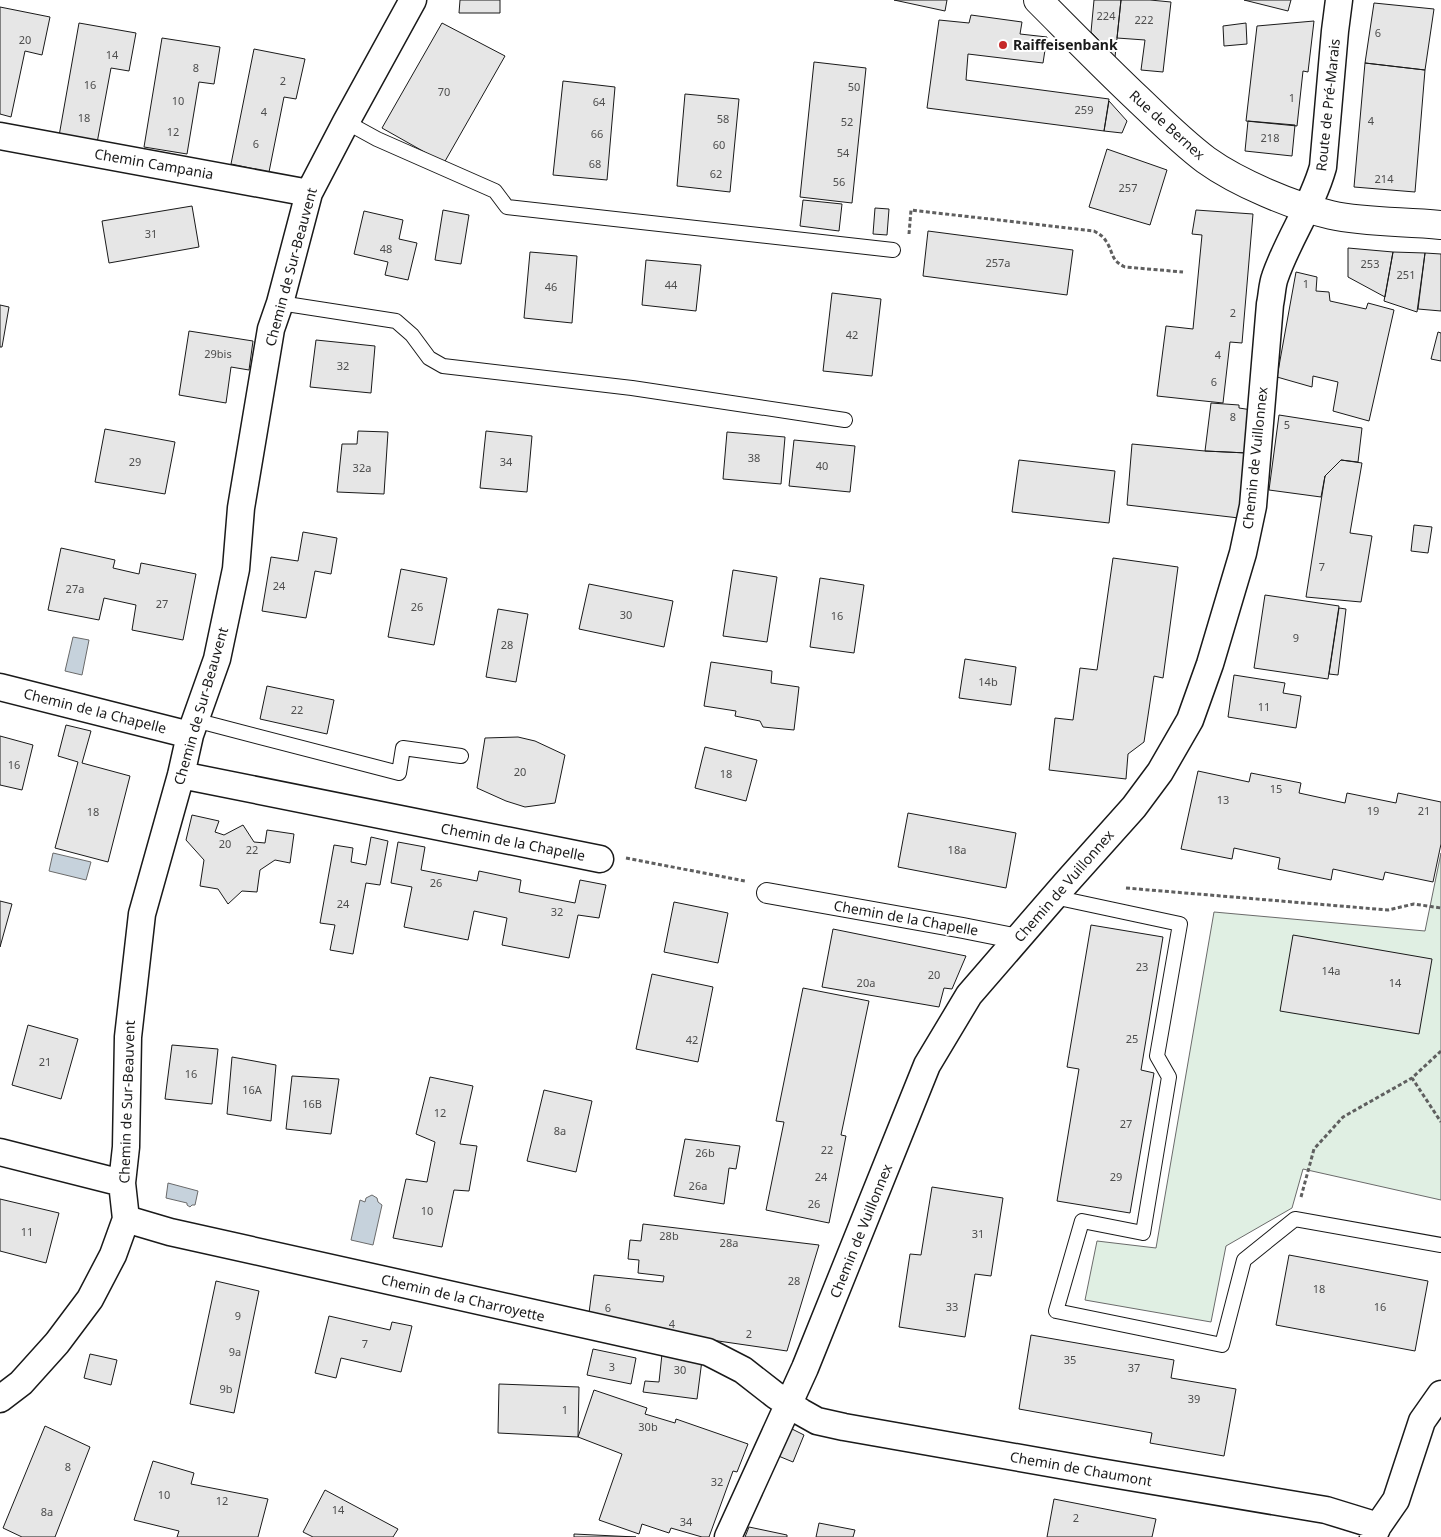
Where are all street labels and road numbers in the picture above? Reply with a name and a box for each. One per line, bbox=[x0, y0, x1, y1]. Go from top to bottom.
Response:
street label: Route de Pré-Marais bbox=[1311, 37, 1344, 172]
street label: Rue de Bernex bbox=[1125, 86, 1210, 164]
street label: Chemin Campania bbox=[93, 144, 215, 183]
street label: Chemin de Sur-Beauvent bbox=[260, 186, 321, 348]
street label: Chemin de Vuillonnex bbox=[1238, 385, 1271, 530]
street label: Chemin de Sur-Beauvent bbox=[169, 625, 232, 787]
street label: Chemin de la Chapelle bbox=[22, 684, 169, 737]
street label: Chemin de la Chapelle bbox=[439, 818, 587, 865]
street label: Chemin de Vuillonnex bbox=[1010, 825, 1118, 946]
street label: Chemin de la Chapelle bbox=[832, 895, 980, 940]
street label: Chemin de Sur-Beauvent bbox=[114, 1020, 139, 1184]
street label: Chemin de Vuillonnex bbox=[825, 1160, 896, 1301]
street label: Chemin de la Charroyette bbox=[379, 1269, 547, 1326]
street label: Chemin de Chaumont bbox=[1009, 1447, 1154, 1490]

